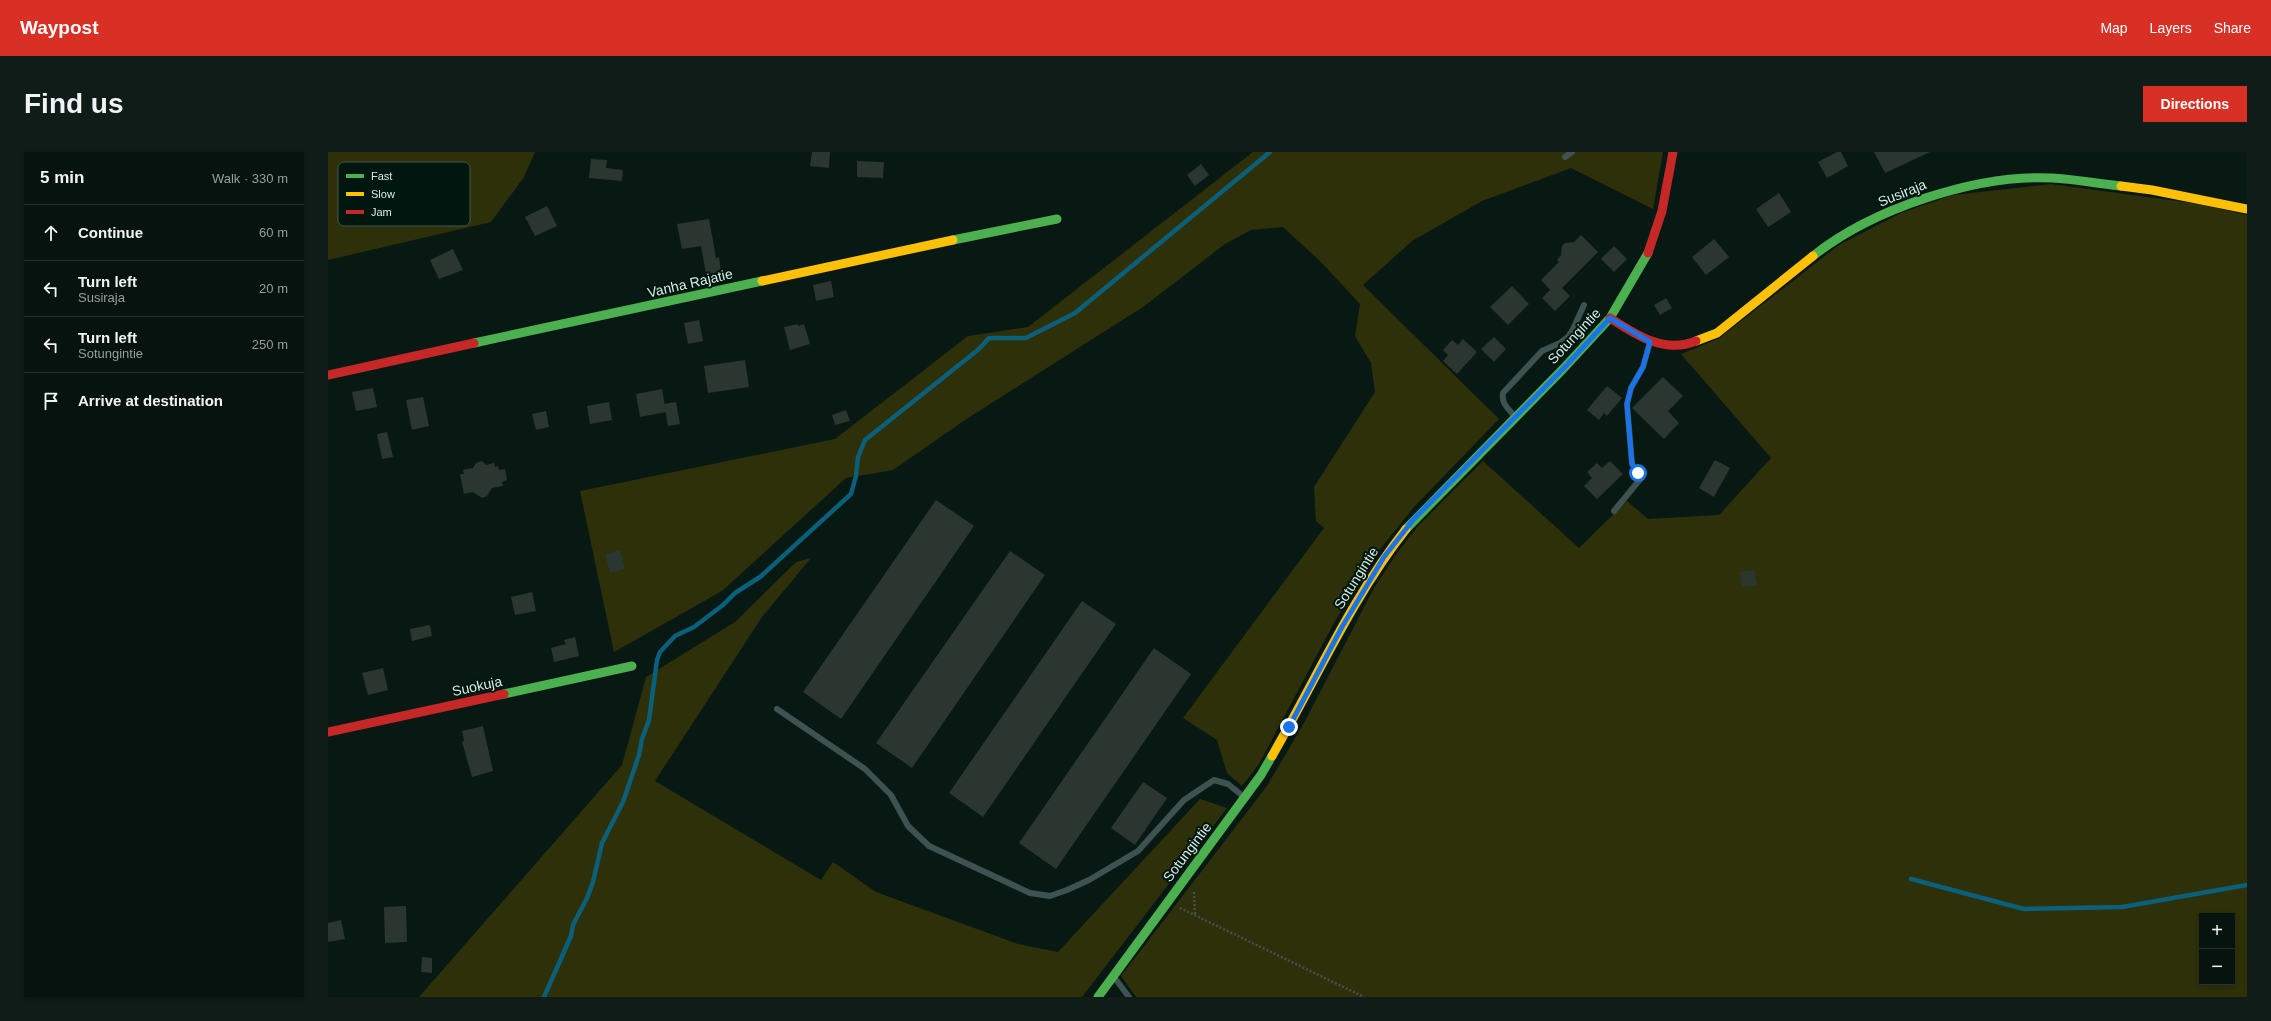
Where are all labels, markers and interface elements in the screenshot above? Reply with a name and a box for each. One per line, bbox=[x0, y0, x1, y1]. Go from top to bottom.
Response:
text: Waypost bbox=[20, 17, 98, 38]
text: Map bbox=[2100, 20, 2128, 36]
text: Layers bbox=[2150, 20, 2192, 36]
text: Share bbox=[2214, 20, 2251, 36]
button: Directions bbox=[2143, 86, 2247, 122]
text: Find us bbox=[24, 88, 124, 119]
legend bbox=[338, 162, 470, 226]
text: 5 min bbox=[40, 168, 84, 187]
text: Fast bbox=[371, 170, 392, 182]
text: Walk · 330 m bbox=[212, 171, 288, 186]
street label: Susiraja bbox=[1876, 176, 1929, 210]
text: Slow bbox=[371, 188, 395, 200]
text: Jam bbox=[371, 206, 392, 218]
icon: ahead bbox=[40, 222, 62, 244]
text: Continue bbox=[78, 224, 143, 241]
text: 60 m bbox=[259, 225, 288, 240]
street label: Vanha Rajatie bbox=[646, 265, 734, 301]
text: Turn left bbox=[78, 273, 137, 290]
icon: left bbox=[40, 278, 62, 300]
text: 20 m bbox=[259, 281, 288, 296]
text: Susiraja bbox=[78, 290, 125, 305]
street label: Sotungintie bbox=[1544, 305, 1604, 367]
text: Turn left bbox=[78, 329, 137, 346]
icon: left bbox=[40, 334, 62, 356]
text: 250 m bbox=[252, 337, 288, 352]
text: Sotungintie bbox=[78, 346, 143, 361]
icon: arrive bbox=[40, 390, 62, 412]
text: Arrive at destination bbox=[78, 392, 223, 409]
route start bbox=[1629, 464, 1647, 482]
street label: Sotungintie bbox=[1331, 544, 1381, 612]
street label: Suokuja bbox=[451, 673, 504, 699]
route end bbox=[1280, 718, 1298, 736]
street label: Sotungintie bbox=[1160, 819, 1215, 885]
map controls bbox=[2199, 913, 2235, 985]
button: + bbox=[2199, 913, 2235, 949]
button: − bbox=[2199, 949, 2235, 985]

